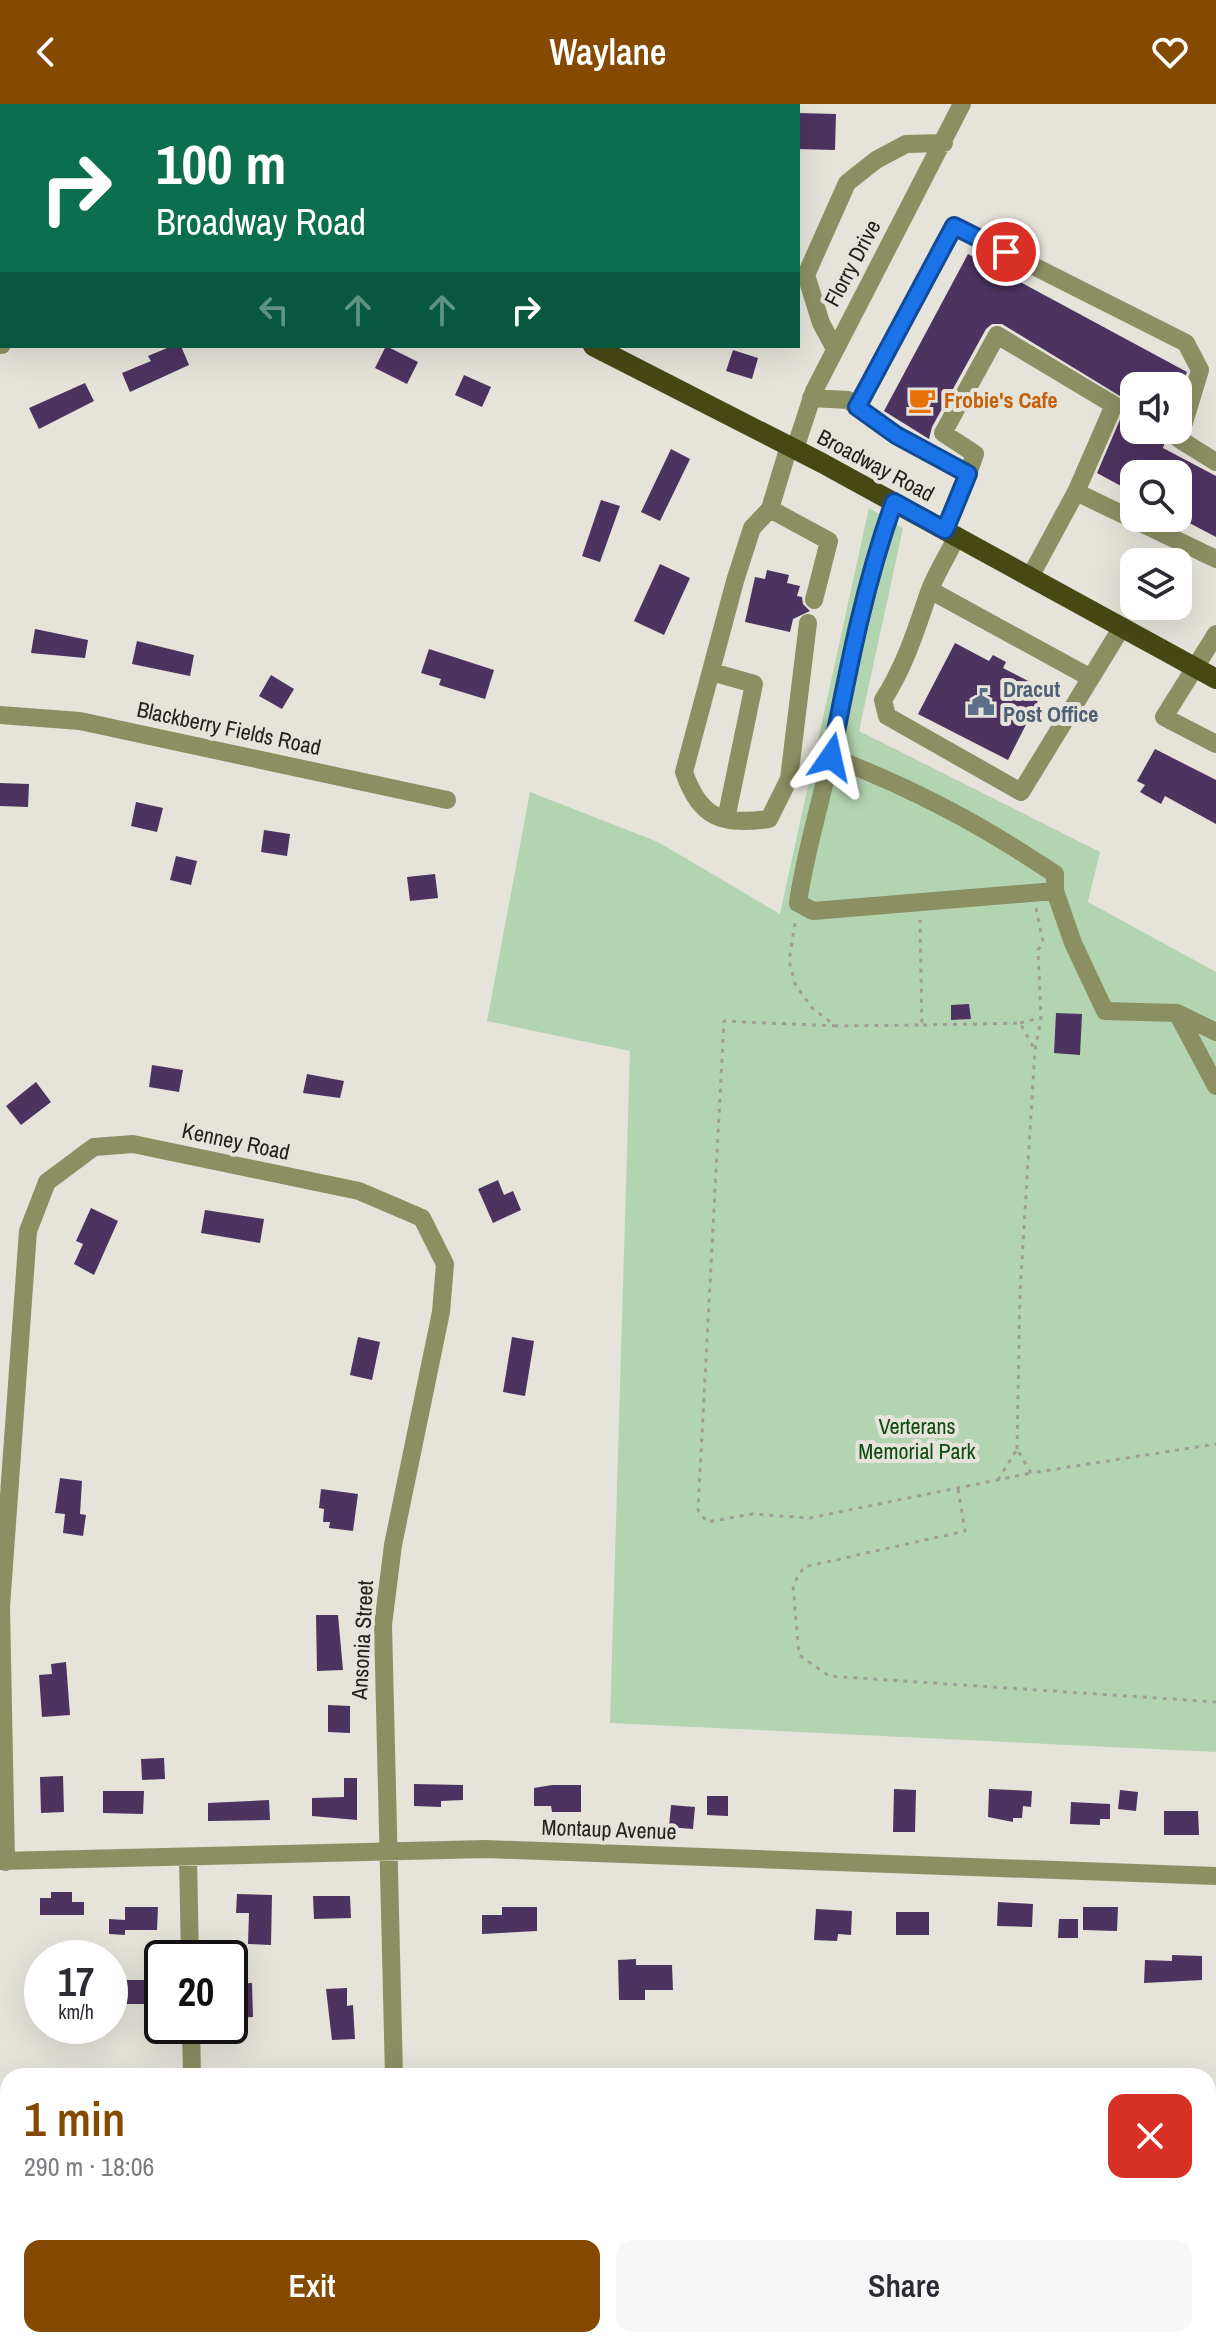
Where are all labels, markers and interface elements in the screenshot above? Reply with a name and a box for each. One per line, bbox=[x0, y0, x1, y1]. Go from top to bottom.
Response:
text: Waylane bbox=[549, 28, 667, 76]
icon: back bbox=[24, 30, 68, 74]
icon: heart bbox=[1148, 30, 1192, 74]
text: 100 m bbox=[156, 126, 286, 201]
icon: right bbox=[24, 136, 128, 240]
text: Broadway Road bbox=[156, 198, 366, 246]
street label: Florry Drive bbox=[817, 214, 887, 312]
pin bbox=[972, 218, 1040, 286]
icon: arrive bbox=[984, 230, 1028, 274]
icon: left bbox=[252, 288, 296, 332]
icon: ahead bbox=[336, 288, 380, 332]
icon: ahead bbox=[420, 288, 464, 332]
icon: right bbox=[504, 288, 548, 332]
map controls bbox=[1120, 372, 1192, 620]
button: sound bbox=[1120, 372, 1192, 444]
cafe icon: Frobie's Cafe bbox=[907, 385, 937, 415]
place label: Frobie's Cafe bbox=[944, 385, 1058, 415]
street label: Broadway Road bbox=[812, 422, 940, 508]
button: search bbox=[1120, 460, 1192, 532]
button: layers bbox=[1120, 548, 1192, 620]
place label: Dracut Post Office bbox=[1003, 674, 1098, 729]
public building icon: Dracut Post Office bbox=[966, 687, 996, 717]
street label: Blackberry Fields Road bbox=[134, 694, 324, 762]
position arrow bbox=[789, 715, 873, 799]
street label: Kenney Road bbox=[179, 1115, 293, 1167]
park label: Verterans Memorial Park bbox=[858, 1411, 977, 1466]
street label: Ansonia Street bbox=[344, 1580, 380, 1701]
street label: Montaup Avenue bbox=[541, 1812, 677, 1846]
speed limit sign: 20 bbox=[144, 1940, 248, 2044]
text: 17 bbox=[58, 1955, 94, 2008]
text: km/h bbox=[58, 1998, 94, 2025]
text: 1 min bbox=[24, 2086, 125, 2151]
button: close bbox=[1108, 2094, 1192, 2178]
text: 290 m · 18:06 bbox=[24, 2149, 154, 2184]
button: Exit bbox=[24, 2240, 600, 2332]
button: Share bbox=[616, 2240, 1192, 2332]

